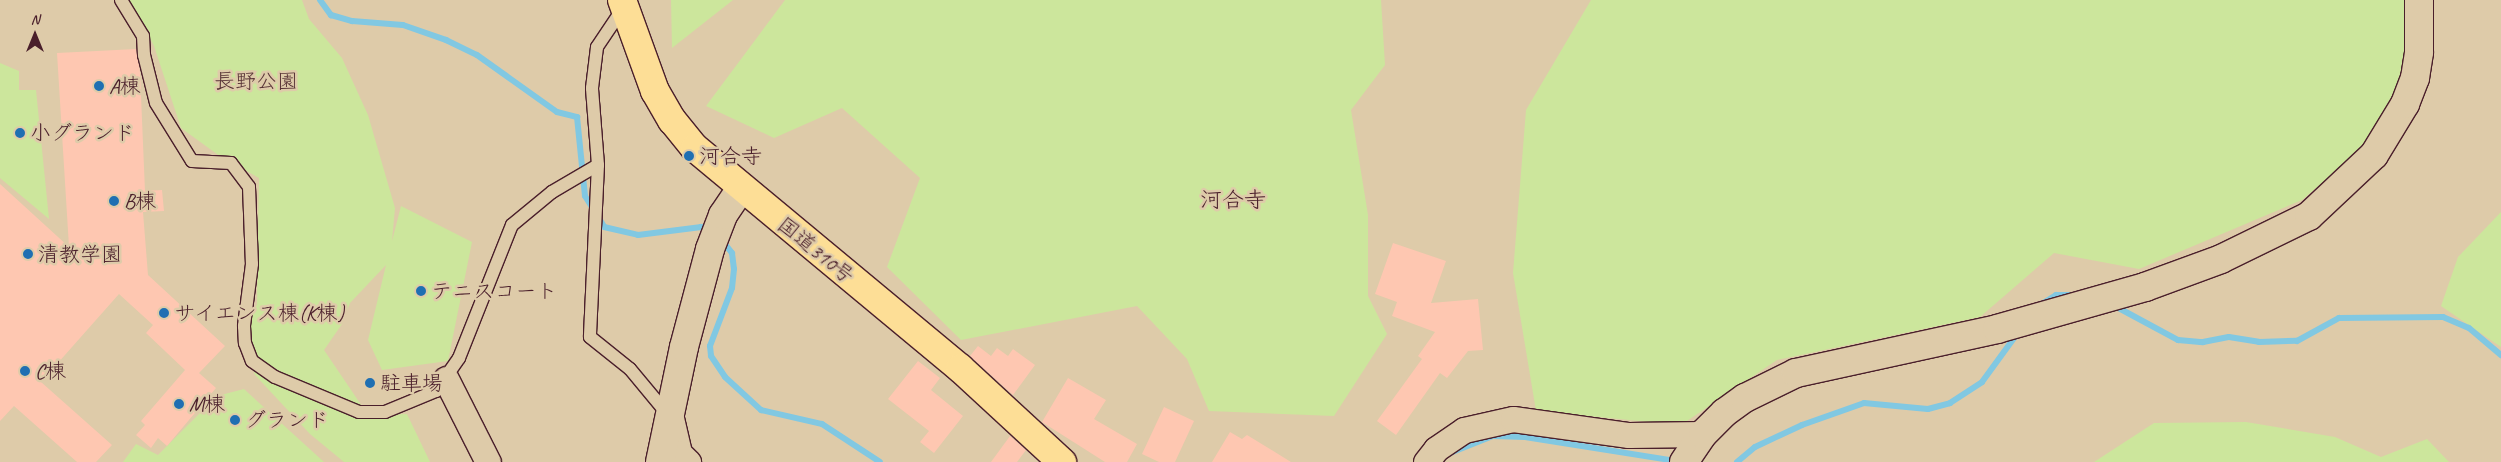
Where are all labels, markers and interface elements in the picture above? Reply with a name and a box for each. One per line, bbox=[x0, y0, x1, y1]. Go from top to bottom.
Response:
north arrow bbox=[10, 10, 60, 60]
text: N bbox=[31, 11, 39, 28]
park label: 長野公園 bbox=[214, 68, 298, 94]
place label: A棟 bbox=[109, 73, 141, 99]
marker: A棟 bbox=[93, 80, 105, 92]
place label: 小グランド bbox=[30, 120, 135, 146]
marker: 小グランド bbox=[14, 127, 26, 139]
place label: 河合寺 bbox=[699, 143, 762, 169]
marker: 河合寺 bbox=[683, 150, 695, 162]
place label: B棟 bbox=[124, 188, 156, 214]
district label: 河合寺 bbox=[1200, 188, 1266, 214]
marker: B棟 bbox=[108, 195, 120, 207]
street label: 国道310号 bbox=[773, 211, 859, 289]
place label: 清教学園 bbox=[38, 241, 122, 267]
marker: 清教学園 bbox=[22, 248, 34, 260]
place label: テニスコート bbox=[431, 278, 557, 304]
marker: テニスコート bbox=[415, 285, 427, 297]
place label: サイエンス棟(K棟) bbox=[174, 300, 345, 326]
marker: サイエンス棟(K棟) bbox=[158, 307, 170, 319]
place label: C棟 bbox=[35, 358, 66, 384]
marker: C棟 bbox=[19, 365, 31, 377]
place label: 駐車場 bbox=[380, 370, 443, 396]
marker: 駐車場 bbox=[364, 377, 376, 389]
place label: M棟 bbox=[189, 391, 225, 417]
marker: M棟 bbox=[173, 398, 185, 410]
place label: グランド bbox=[245, 407, 329, 433]
marker: グランド bbox=[229, 414, 241, 426]

